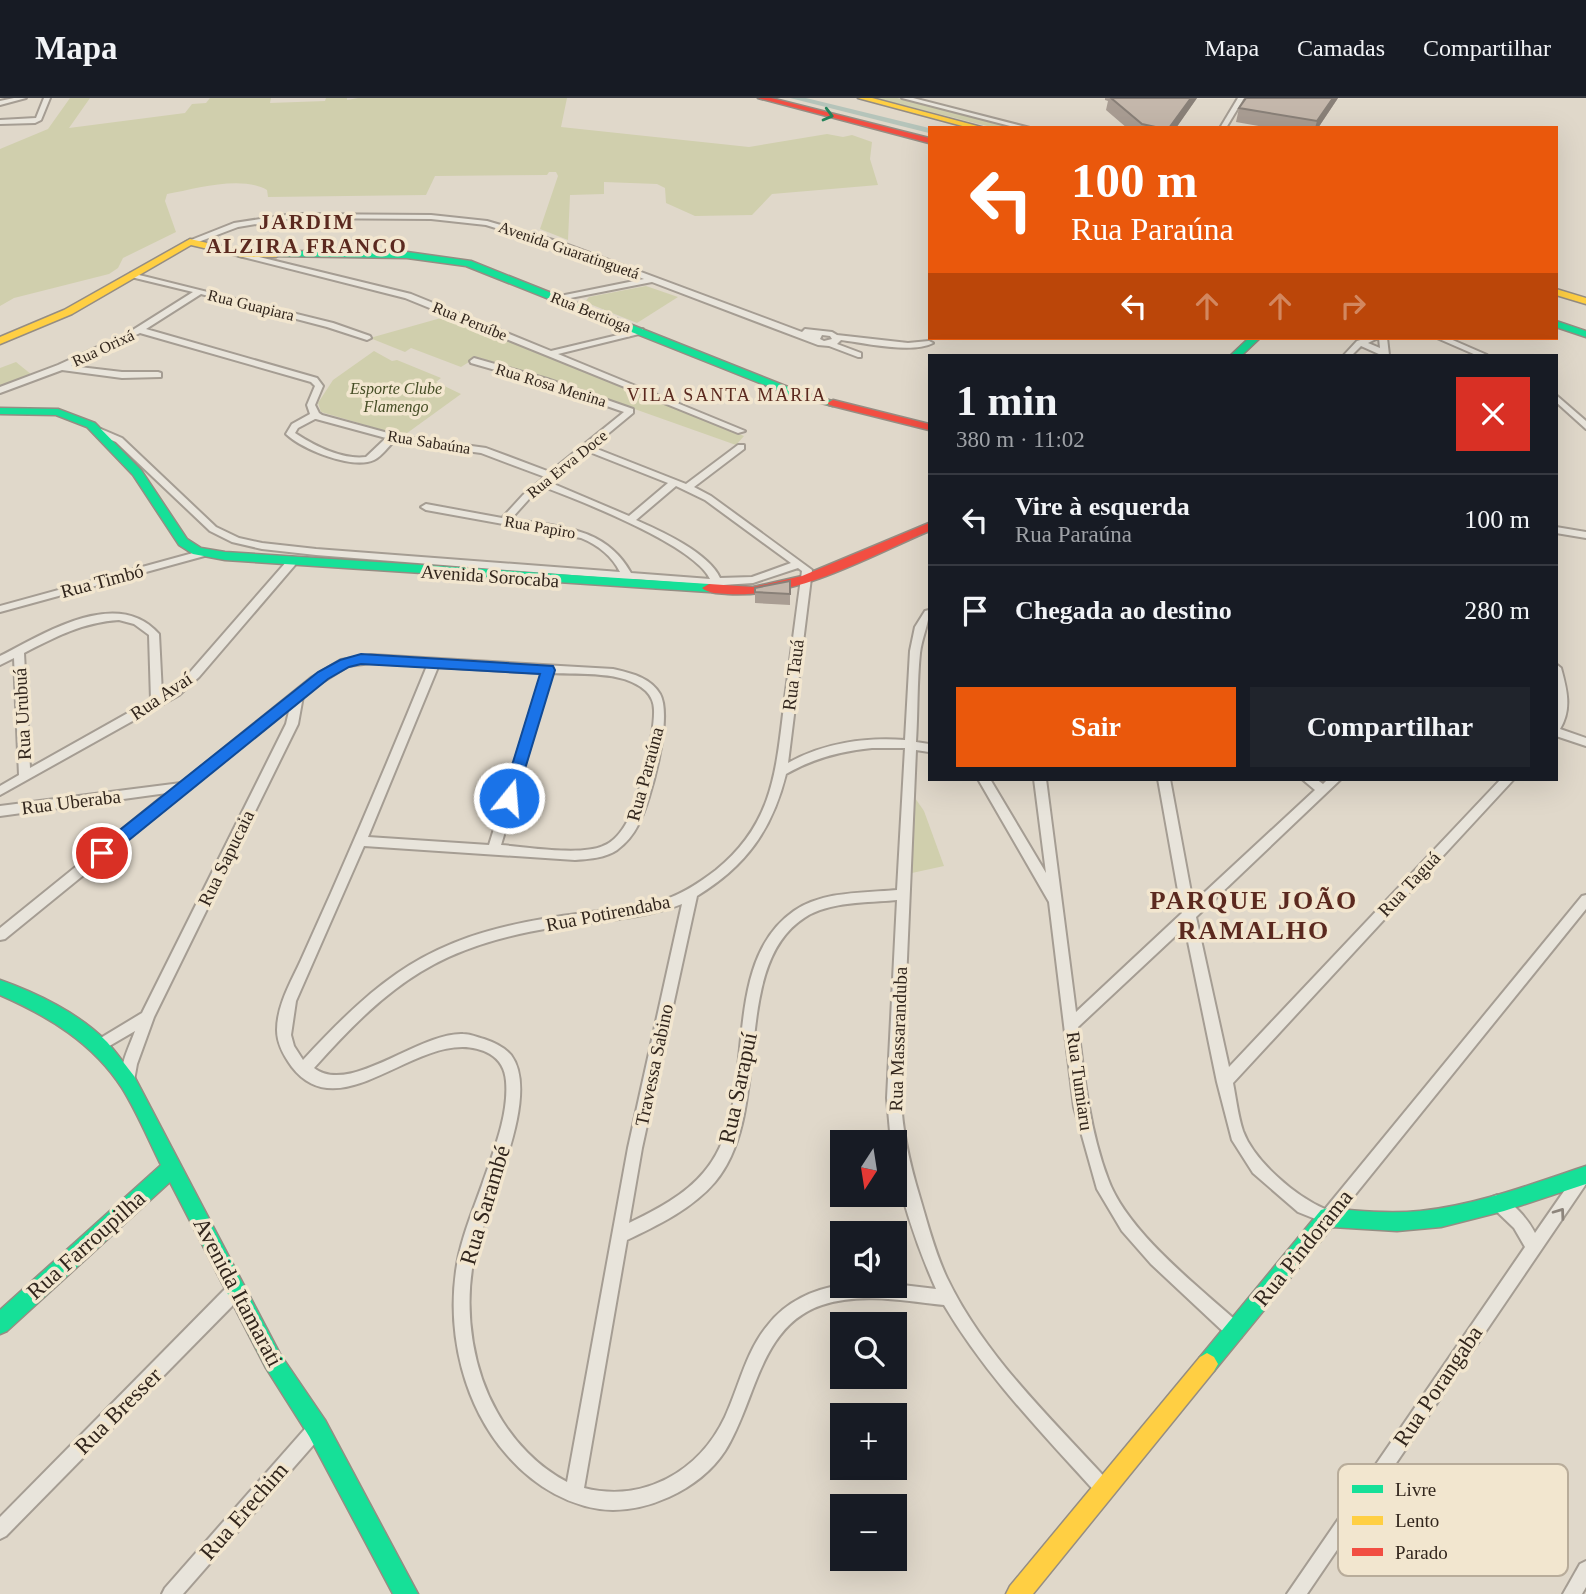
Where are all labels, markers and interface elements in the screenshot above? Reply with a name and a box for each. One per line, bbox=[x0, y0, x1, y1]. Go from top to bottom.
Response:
text: Mapa bbox=[35, 30, 118, 66]
text: Mapa bbox=[1204, 35, 1259, 61]
text: Camadas bbox=[1297, 35, 1385, 61]
text: Compartilhar bbox=[1423, 35, 1551, 61]
one-way arrow bbox=[822, 107, 834, 121]
text: 100 m bbox=[1071, 153, 1198, 208]
icon: left bbox=[956, 154, 1047, 245]
district label: JARDIM ALZIRA FRANCO bbox=[206, 210, 408, 258]
text: Rua Paraúna bbox=[1071, 211, 1234, 247]
street label: Avenida Guaratinguetá bbox=[496, 218, 642, 283]
street label: Rua Guapiara bbox=[206, 286, 296, 325]
icon: left bbox=[1115, 287, 1153, 325]
icon: ahead bbox=[1188, 287, 1226, 325]
icon: ahead bbox=[1261, 287, 1299, 325]
icon: right bbox=[1334, 287, 1372, 325]
street label: Rua Bertioga bbox=[548, 288, 634, 337]
street label: Rua Peruíbe bbox=[430, 298, 510, 344]
street label: Rua Orixá bbox=[69, 326, 137, 370]
street label: Rua Rosa Menina bbox=[494, 360, 608, 410]
button: close bbox=[1456, 377, 1530, 451]
text: 1 min bbox=[956, 378, 1058, 424]
park label: Esporte Clube Flamengo bbox=[349, 380, 442, 416]
district label: VILA SANTA MARIA bbox=[627, 385, 827, 405]
street label: Rua Sabaúna bbox=[386, 427, 472, 457]
street label: Rua Erva Doce bbox=[524, 427, 610, 501]
text: 380 m · 11:02 bbox=[956, 427, 1085, 452]
text: Vire à esquerda bbox=[1015, 492, 1190, 521]
icon: left bbox=[956, 501, 994, 539]
text: 100 m bbox=[1464, 505, 1530, 534]
street label: Rua Papiro bbox=[503, 512, 577, 543]
text: Rua Paraúna bbox=[1015, 522, 1132, 547]
street label: Rua Timbó bbox=[58, 560, 146, 602]
street label: Avenida Sorocaba bbox=[420, 561, 560, 591]
icon: arrive bbox=[956, 592, 994, 630]
text: Chegada ao destino bbox=[1015, 596, 1232, 625]
text: 280 m bbox=[1464, 596, 1530, 625]
street label: Rua Tauá bbox=[778, 638, 808, 712]
street label: Rua Urubuá bbox=[9, 667, 35, 761]
street label: Rua Avaí bbox=[126, 667, 196, 724]
button: Sair bbox=[956, 687, 1236, 767]
button: Compartilhar bbox=[1250, 687, 1530, 767]
street label: Rua Paraúna bbox=[622, 724, 668, 823]
position arrow bbox=[472, 761, 546, 835]
street label: Rua Uberaba bbox=[20, 785, 122, 818]
street label: Rua Sapucaia bbox=[194, 806, 258, 909]
pin bbox=[72, 823, 132, 883]
icon: arrive bbox=[83, 834, 121, 872]
street label: Rua Taguá bbox=[1374, 847, 1445, 921]
district label: PARQUE JOÃO RAMALHO bbox=[1150, 886, 1358, 945]
street label: Rua Potirendaba bbox=[544, 891, 672, 935]
street label: Rua Massaranduba bbox=[885, 966, 911, 1112]
street label: Travessa Sabino bbox=[631, 1002, 677, 1128]
street label: Rua Sarapuí bbox=[714, 1030, 762, 1146]
street label: Rua Tumiaru bbox=[1063, 1030, 1097, 1132]
north arrow bbox=[830, 1130, 906, 1208]
map controls bbox=[830, 1130, 907, 1571]
street label: Rua Sarambé bbox=[455, 1142, 515, 1268]
street label: Rua Farroupilha bbox=[22, 1185, 150, 1305]
street label: Rua Pindorama bbox=[1248, 1185, 1358, 1311]
one-way arrow bbox=[1551, 1208, 1564, 1221]
street label: Avenida Itamarati bbox=[188, 1213, 288, 1371]
button: sound bbox=[830, 1221, 907, 1298]
button: search bbox=[830, 1312, 907, 1389]
street label: Rua Porangaba bbox=[1389, 1321, 1487, 1451]
street label: Rua Bresser bbox=[70, 1362, 167, 1459]
button: + bbox=[830, 1403, 907, 1480]
street label: Rua Erechim bbox=[195, 1457, 293, 1565]
legend bbox=[1338, 1464, 1568, 1576]
text: Livre bbox=[1395, 1479, 1436, 1500]
button: − bbox=[830, 1494, 907, 1571]
text: Lento bbox=[1395, 1510, 1439, 1531]
text: Parado bbox=[1395, 1542, 1448, 1563]

